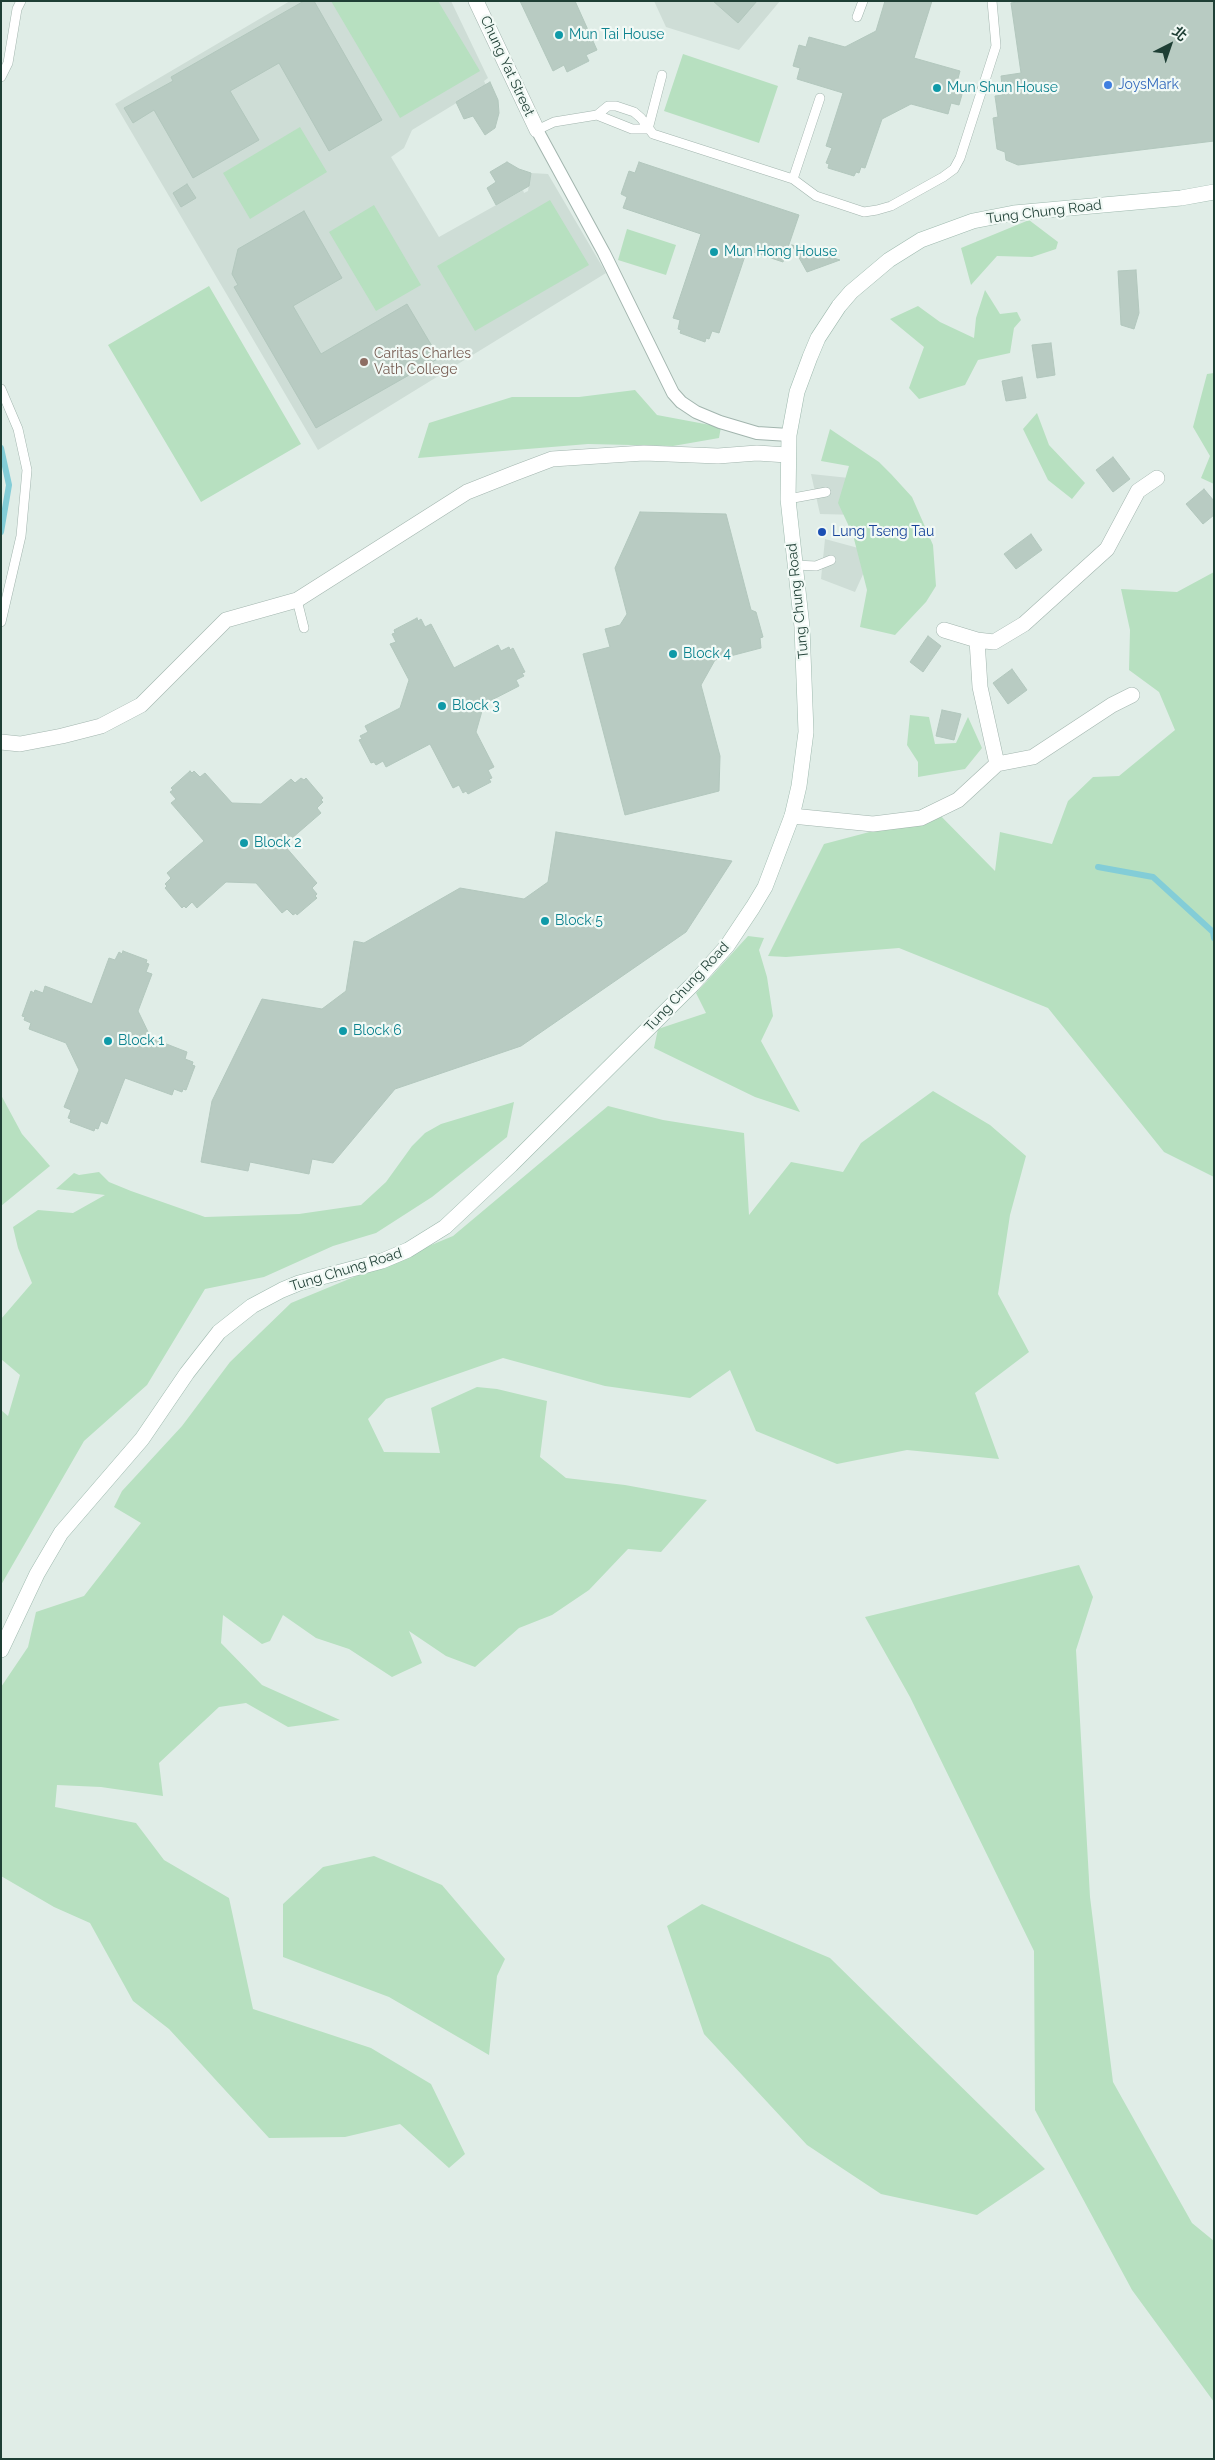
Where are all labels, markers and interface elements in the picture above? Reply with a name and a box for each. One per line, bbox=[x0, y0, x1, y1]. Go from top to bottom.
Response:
street label: Chung Yat Street bbox=[476, 13, 538, 119]
north arrow bbox=[1145, 20, 1195, 70]
text: 北 bbox=[1169, 23, 1190, 44]
place label: Mun Tai House bbox=[569, 27, 664, 43]
marker: Mun Tai House bbox=[553, 29, 565, 41]
place label: JoysMark bbox=[1118, 77, 1179, 93]
marker: JoysMark bbox=[1102, 79, 1114, 91]
place label: Mun Shun House bbox=[947, 80, 1058, 96]
marker: Mun Shun House bbox=[931, 82, 943, 94]
street label: Tung Chung Road bbox=[985, 197, 1103, 227]
place label: Mun Hong House bbox=[724, 244, 837, 260]
marker: Mun Hong House bbox=[708, 246, 720, 258]
place label: Caritas Charles Vath College bbox=[374, 346, 471, 378]
marker: Caritas Charles Vath College bbox=[358, 356, 370, 368]
place label: Lung Tseng Tau bbox=[832, 524, 934, 540]
marker: Lung Tseng Tau bbox=[816, 526, 828, 538]
street label: Tung Chung Road bbox=[784, 542, 812, 660]
place label: Block 4 bbox=[683, 646, 731, 662]
marker: Block 4 bbox=[667, 648, 679, 660]
place label: Block 3 bbox=[452, 698, 500, 714]
marker: Block 3 bbox=[436, 700, 448, 712]
place label: Block 2 bbox=[254, 835, 301, 851]
marker: Block 2 bbox=[238, 837, 250, 849]
place label: Block 5 bbox=[555, 913, 603, 929]
marker: Block 5 bbox=[539, 915, 551, 927]
street label: Tung Chung Road bbox=[641, 939, 733, 1035]
place label: Block 6 bbox=[353, 1023, 402, 1039]
marker: Block 6 bbox=[337, 1025, 349, 1037]
place label: Block 1 bbox=[118, 1033, 164, 1049]
marker: Block 1 bbox=[102, 1035, 114, 1047]
street label: Tung Chung Road bbox=[288, 1245, 404, 1295]

